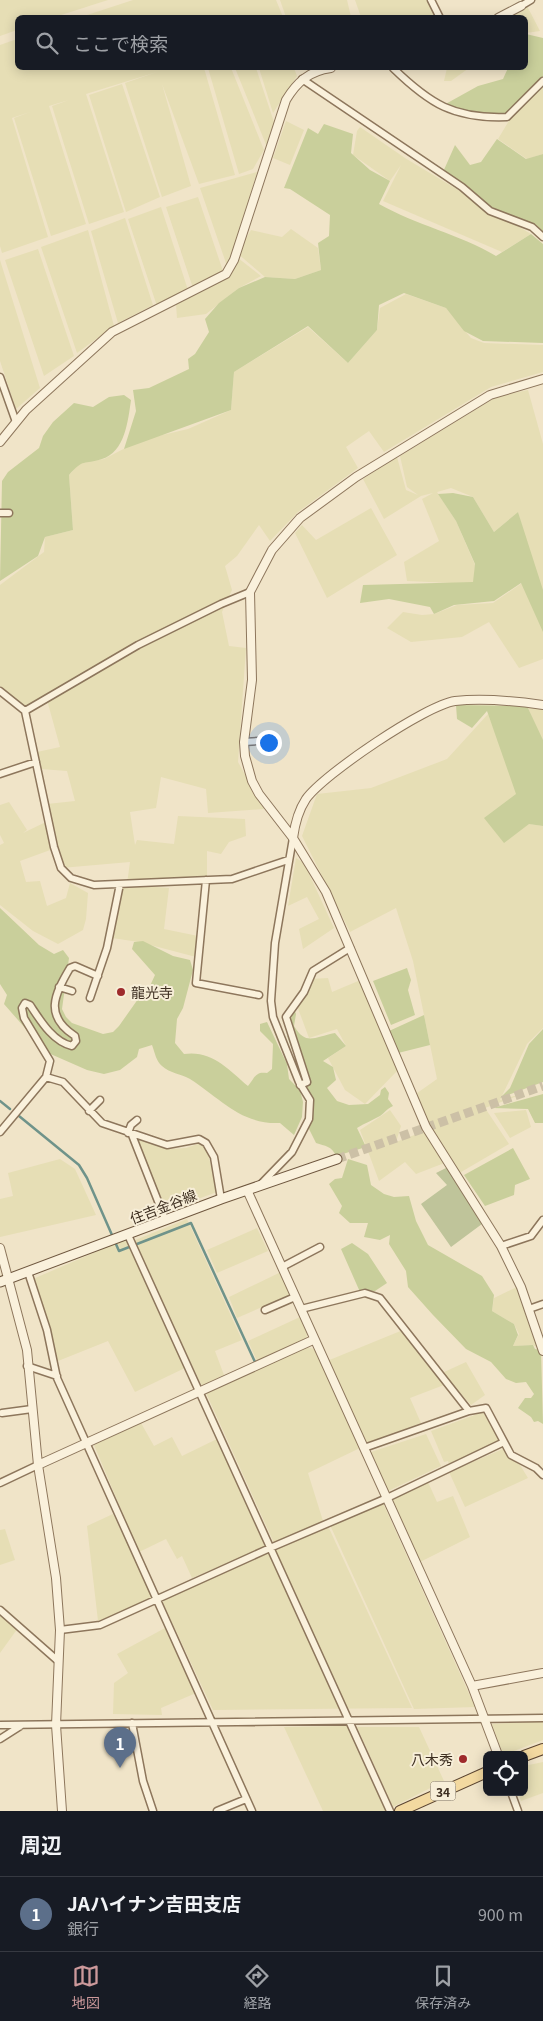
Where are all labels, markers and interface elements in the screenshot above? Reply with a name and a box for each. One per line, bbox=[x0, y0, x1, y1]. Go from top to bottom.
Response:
search box bbox=[15, 15, 528, 70]
icon: search bbox=[33, 29, 61, 57]
text: ここで検索 bbox=[73, 29, 168, 56]
your location bbox=[256, 730, 282, 756]
place label: 龍光寺 bbox=[131, 982, 173, 1002]
marker: 龍光寺 bbox=[115, 986, 127, 998]
street label: 住吉金谷線 bbox=[127, 1184, 199, 1228]
pin: 1 bbox=[104, 1727, 136, 1768]
place label: 八木秀 bbox=[411, 1749, 453, 1769]
map controls bbox=[483, 1751, 528, 1796]
button: locate bbox=[483, 1751, 528, 1796]
marker: 八木秀 bbox=[457, 1753, 469, 1765]
road number: 34 bbox=[430, 1782, 456, 1800]
text: 周辺 bbox=[20, 1829, 62, 1859]
text: JAハイナン吉田支店 bbox=[67, 1889, 241, 1916]
text: 1 bbox=[31, 1902, 41, 1926]
text: 900 m bbox=[478, 1902, 523, 1926]
text: 銀行 bbox=[67, 1916, 99, 1940]
tab: 地図 bbox=[72, 1962, 100, 2012]
tab: 経路 bbox=[243, 1962, 271, 2012]
tab: 保存済み bbox=[415, 1962, 471, 2012]

